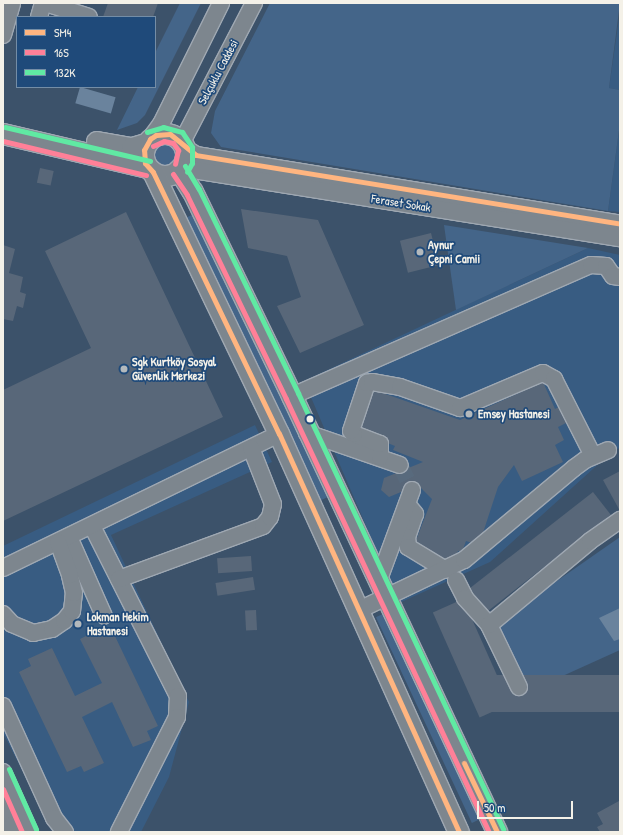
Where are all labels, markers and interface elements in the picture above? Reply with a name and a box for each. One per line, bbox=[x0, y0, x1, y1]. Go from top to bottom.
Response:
legend bbox=[16, 16, 156, 88]
text: SM4 bbox=[54, 24, 71, 41]
street label: Selçuklu Caddesi bbox=[195, 37, 241, 107]
text: 16S bbox=[54, 44, 69, 61]
text: 132K bbox=[54, 64, 76, 81]
street label: Feraset Sokak bbox=[370, 191, 432, 215]
place label: Aynur Çepni Camii bbox=[428, 238, 480, 266]
marker: Aynur Çepni Camii bbox=[415, 247, 425, 257]
place label: Sgk Kurtköy Sosyal Güvenlik Merkezi bbox=[132, 355, 216, 383]
marker: Sgk Kurtköy Sosyal Güvenlik Merkezi bbox=[119, 364, 129, 374]
place label: Emsey Hastanesi bbox=[478, 407, 550, 421]
marker: Emsey Hastanesi bbox=[463, 408, 475, 420]
unlabelled marker bbox=[305, 414, 315, 424]
place label: Lokman Hekim Hastanesi bbox=[87, 610, 149, 638]
marker: Lokman Hekim Hastanesi bbox=[72, 618, 84, 630]
scale bar bbox=[479, 793, 575, 819]
text: 50 m bbox=[484, 799, 505, 816]

